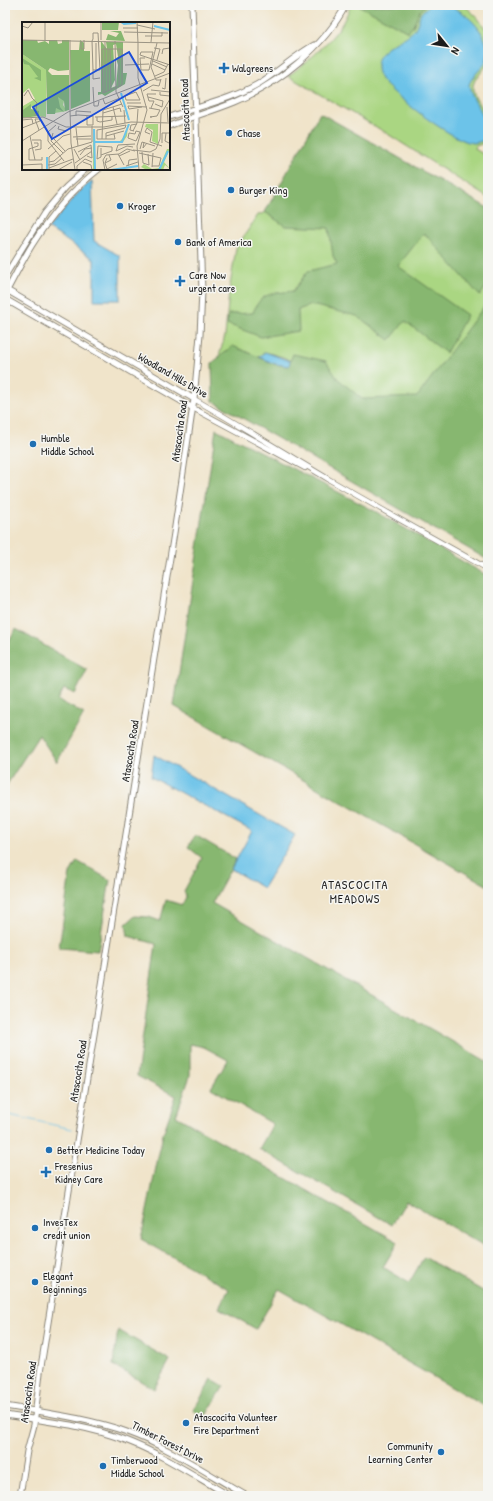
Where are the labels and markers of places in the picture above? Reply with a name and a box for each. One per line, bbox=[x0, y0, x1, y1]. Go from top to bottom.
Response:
place label: Walgreens bbox=[232, 61, 273, 75]
marker: Walgreens bbox=[219, 63, 229, 73]
place label: Chase bbox=[237, 126, 261, 140]
marker: Chase bbox=[224, 128, 234, 138]
place label: Burger King bbox=[239, 183, 287, 197]
marker: Burger King bbox=[226, 185, 236, 195]
place label: Kroger bbox=[128, 199, 157, 213]
marker: Kroger bbox=[115, 201, 125, 211]
place label: Bank of America bbox=[186, 235, 252, 249]
marker: Bank of America bbox=[173, 237, 183, 247]
place label: Care Now urgent care bbox=[189, 268, 236, 295]
marker: Care Now urgent care bbox=[174, 275, 186, 287]
place label: Humble Middle School bbox=[41, 431, 94, 458]
marker: Humble Middle School bbox=[28, 439, 38, 449]
place label: Better Medicine Today bbox=[57, 1143, 145, 1157]
marker: Better Medicine Today bbox=[44, 1145, 54, 1155]
place label: Fresenius Kidney Care bbox=[54, 1159, 104, 1186]
marker: Fresenius Kidney Care bbox=[40, 1166, 52, 1178]
place label: InvesTex credit union bbox=[43, 1215, 90, 1242]
marker: InvesTex credit union bbox=[30, 1223, 40, 1233]
place label: Elegant Beginnings bbox=[43, 1269, 87, 1296]
marker: Elegant Beginnings bbox=[30, 1277, 40, 1287]
place label: Atascocita Volunteer Fire Department bbox=[193, 1410, 278, 1437]
marker: Atascocita Volunteer Fire Department bbox=[181, 1418, 191, 1428]
place label: Community Learning Center bbox=[368, 1439, 434, 1466]
marker: Community Learning Center bbox=[436, 1447, 446, 1457]
place label: Timberwood Middle School bbox=[111, 1453, 164, 1480]
marker: Timberwood Middle School bbox=[98, 1461, 108, 1471]

